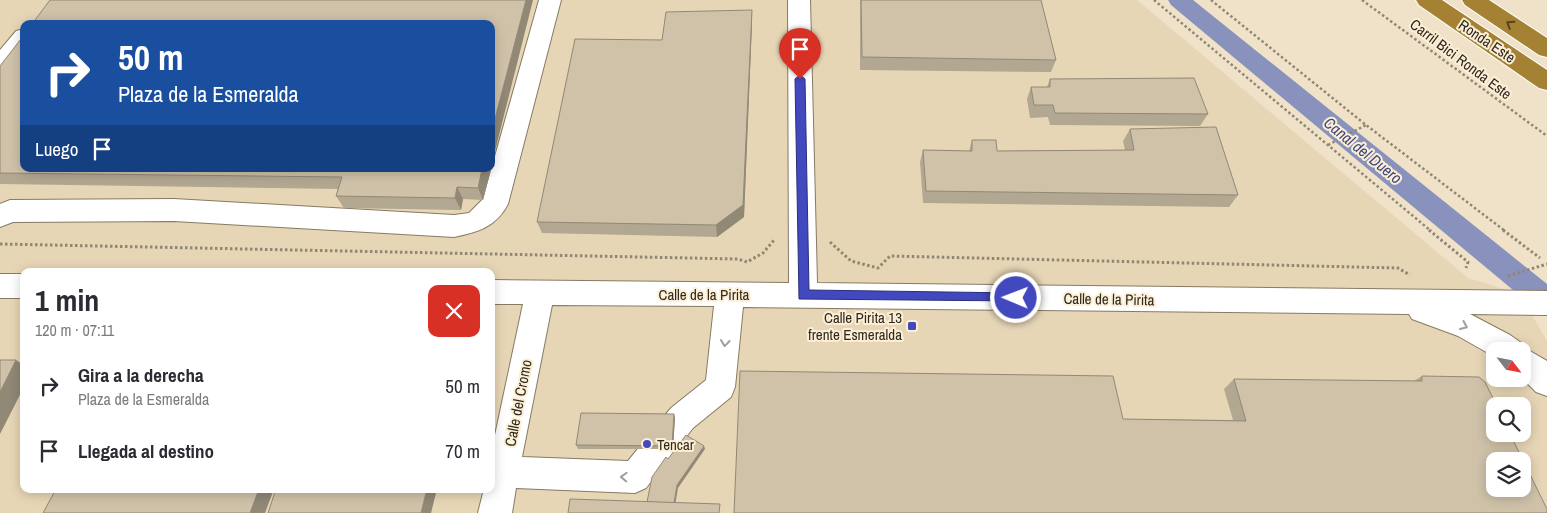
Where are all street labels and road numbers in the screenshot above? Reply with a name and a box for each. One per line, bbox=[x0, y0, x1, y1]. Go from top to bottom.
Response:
street label: Carril Bici Ronda Este bbox=[1406, 14, 1516, 104]
street label: Ronda Este bbox=[1454, 14, 1520, 68]
street label: Calle de la Pirita bbox=[659, 284, 750, 305]
street label: Calle de la Pirita bbox=[1063, 288, 1155, 310]
street label: Calle del Cromo bbox=[499, 358, 537, 448]

